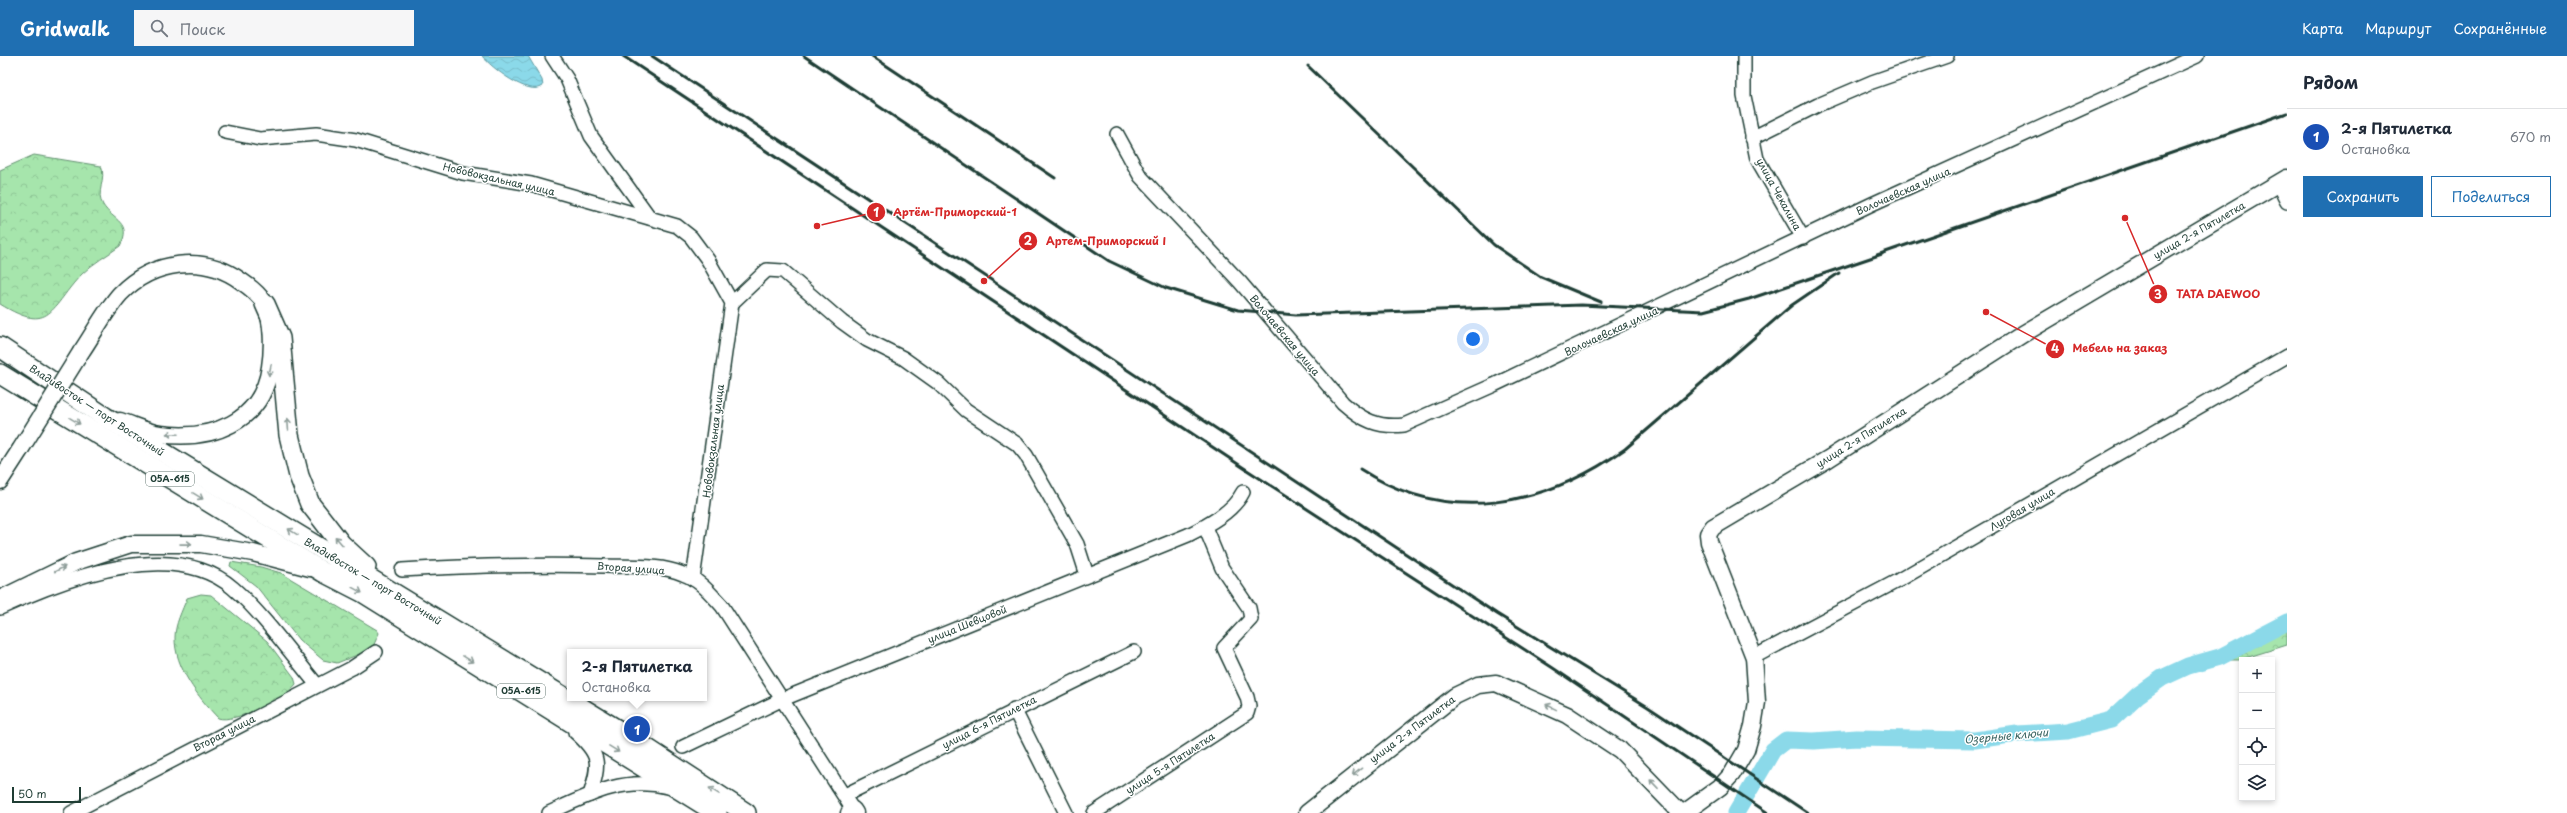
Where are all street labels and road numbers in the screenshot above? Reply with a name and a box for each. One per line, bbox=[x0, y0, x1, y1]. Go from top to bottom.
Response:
street label: улица Чекалина bbox=[1753, 155, 1806, 233]
street label: Нововокзальная улица bbox=[442, 158, 557, 199]
street label: Волочаевская улица bbox=[1853, 163, 1953, 218]
street label: улица 2-я Пятилетка bbox=[2150, 197, 2248, 262]
street label: Волочаевская улица bbox=[1247, 291, 1324, 379]
street label: Волочаевская улица bbox=[1561, 302, 1661, 359]
street label: Владивосток — порт Восточный bbox=[27, 360, 168, 459]
street label: Нововокзальная улица bbox=[698, 383, 727, 499]
street label: улица 2-я Пятилетка bbox=[1813, 402, 1909, 470]
road number: 05А-615 bbox=[146, 472, 194, 486]
street label: Луговая улица bbox=[1986, 483, 2058, 535]
street label: Владивосток — порт Восточный bbox=[302, 533, 445, 628]
street label: Вторая улица bbox=[597, 558, 666, 577]
street label: улица Шевцовой bbox=[925, 601, 1009, 646]
road number: 05А-615 bbox=[497, 684, 545, 698]
street label: улица 6-я Пятилетка bbox=[939, 691, 1039, 752]
street label: улица 2-я Пятилетка bbox=[1366, 691, 1458, 766]
street label: Вторая улица bbox=[190, 710, 258, 755]
street label: улица 5-я Пятилетка bbox=[1122, 728, 1218, 797]

